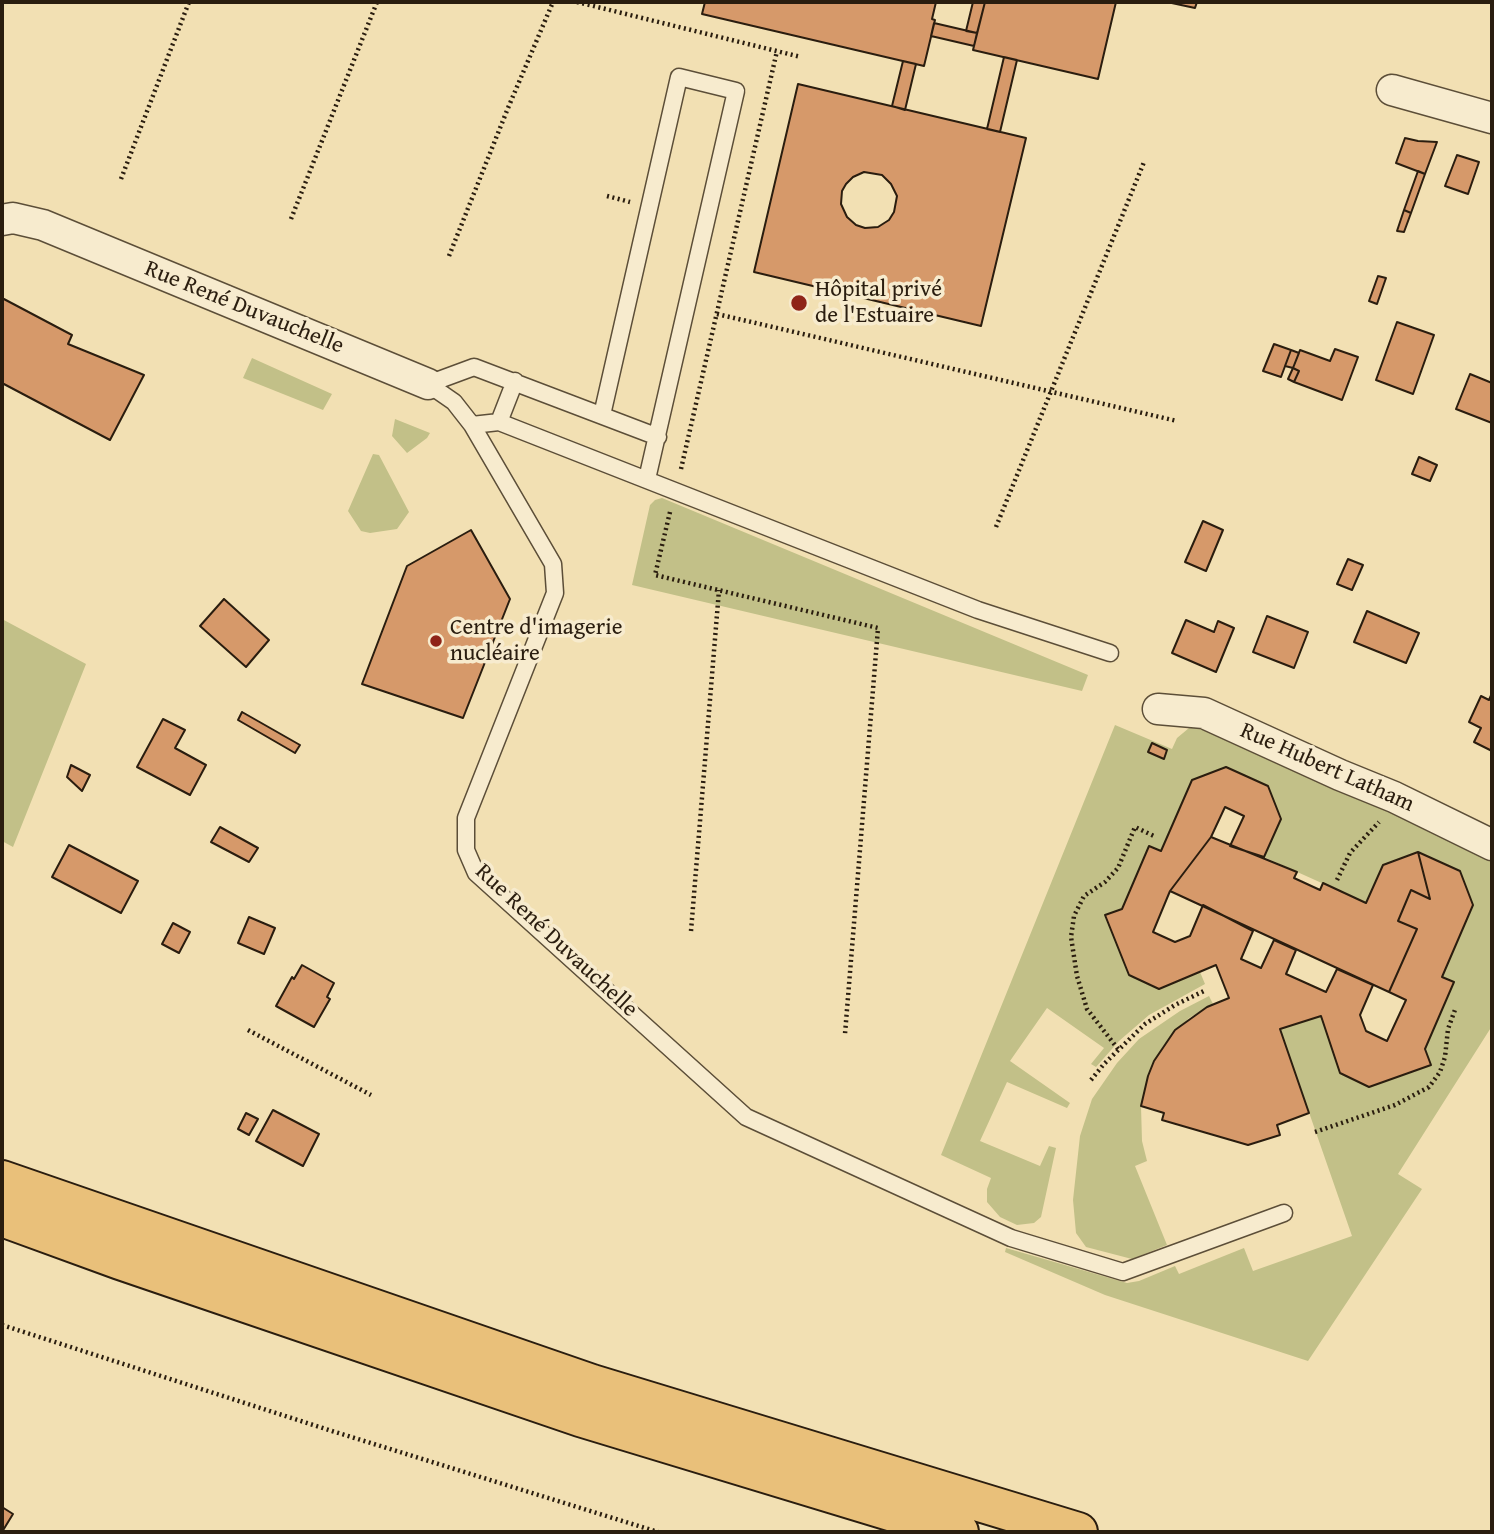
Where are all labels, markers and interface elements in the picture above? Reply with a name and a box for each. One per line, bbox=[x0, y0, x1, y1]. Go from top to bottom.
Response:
street label: Rue René Duvauchelle bbox=[140, 255, 348, 361]
place label: Hôpital privé de l'Estuaire bbox=[815, 276, 942, 330]
marker: Hôpital privé de l'Estuaire bbox=[789, 293, 809, 313]
place label: Centre d'imagerie nucléaire bbox=[450, 614, 623, 668]
marker: Centre d'imagerie nucléaire bbox=[428, 633, 444, 649]
street label: Rue Hubert Latham bbox=[1236, 717, 1418, 819]
street label: Rue René Duvauchelle bbox=[469, 859, 643, 1023]

